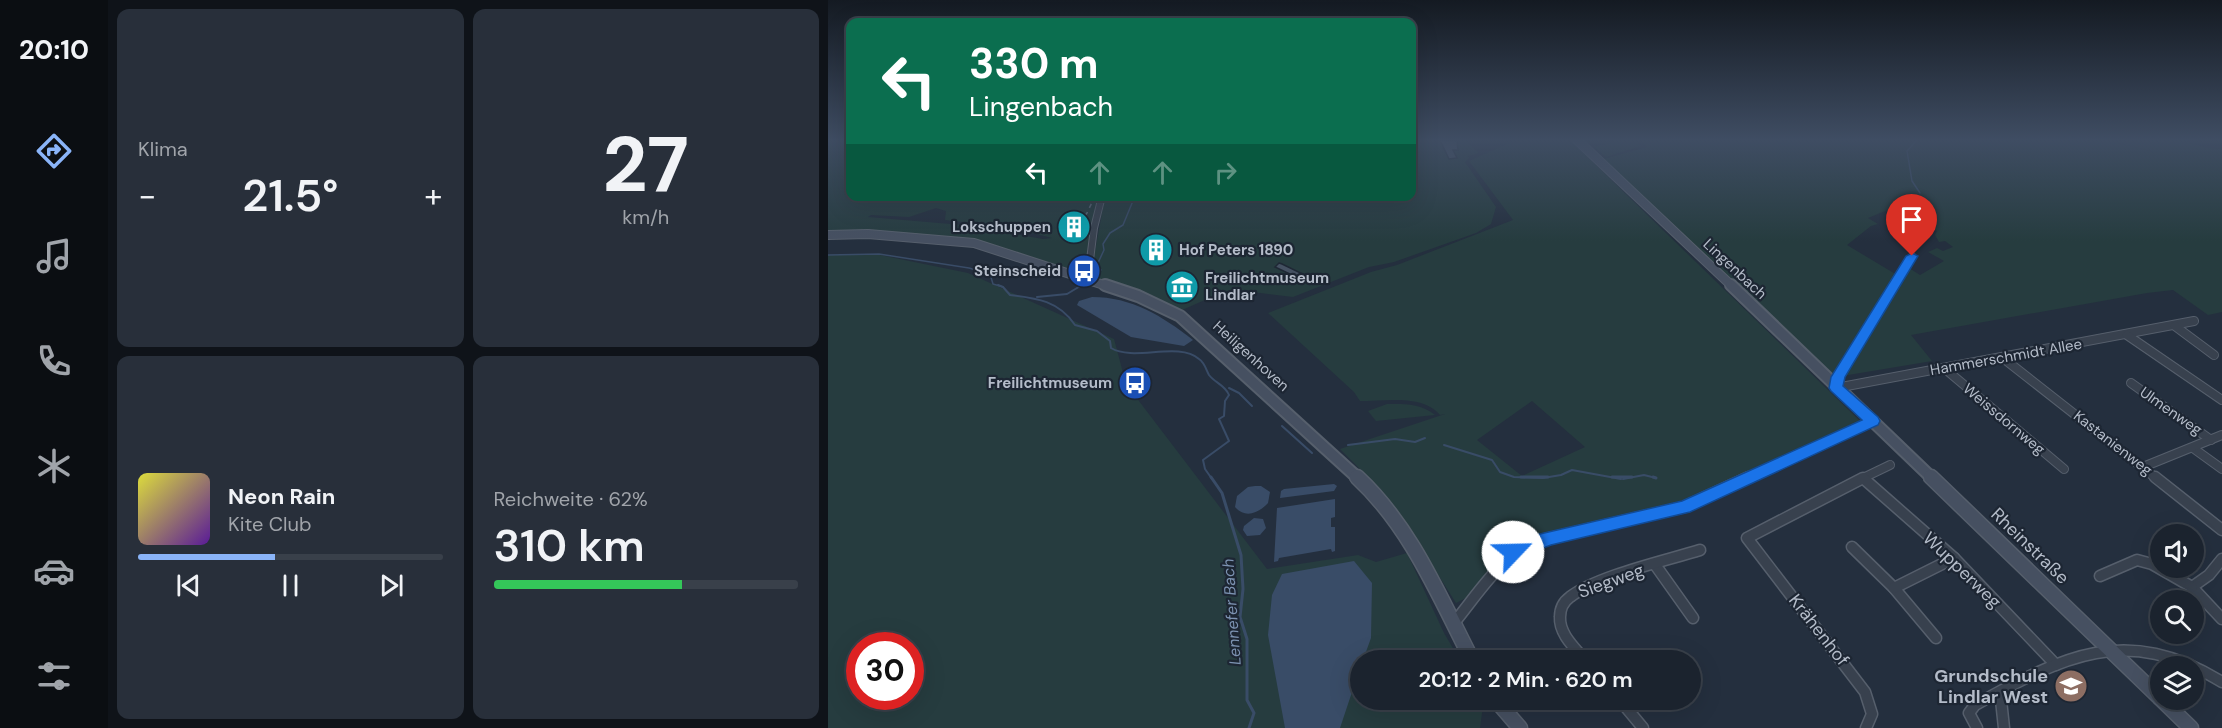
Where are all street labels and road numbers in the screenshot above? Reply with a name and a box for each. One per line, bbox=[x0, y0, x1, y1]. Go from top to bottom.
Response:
street label: Lingenbach bbox=[1699, 234, 1771, 304]
street label: Heiligenhoven bbox=[1209, 316, 1293, 396]
street label: Hammerschmidt Allee bbox=[1929, 334, 2083, 380]
street label: Weissdornweg bbox=[1959, 379, 2049, 459]
street label: Ulmenweg bbox=[2136, 382, 2206, 440]
street label: Kastanienweg bbox=[2069, 406, 2157, 480]
street label: Rheinstraße bbox=[1986, 503, 2074, 589]
street label: Wupperweg bbox=[1918, 526, 2006, 614]
street label: Siegweg bbox=[1575, 558, 1647, 604]
street label: Krähenhof bbox=[1783, 589, 1855, 671]

